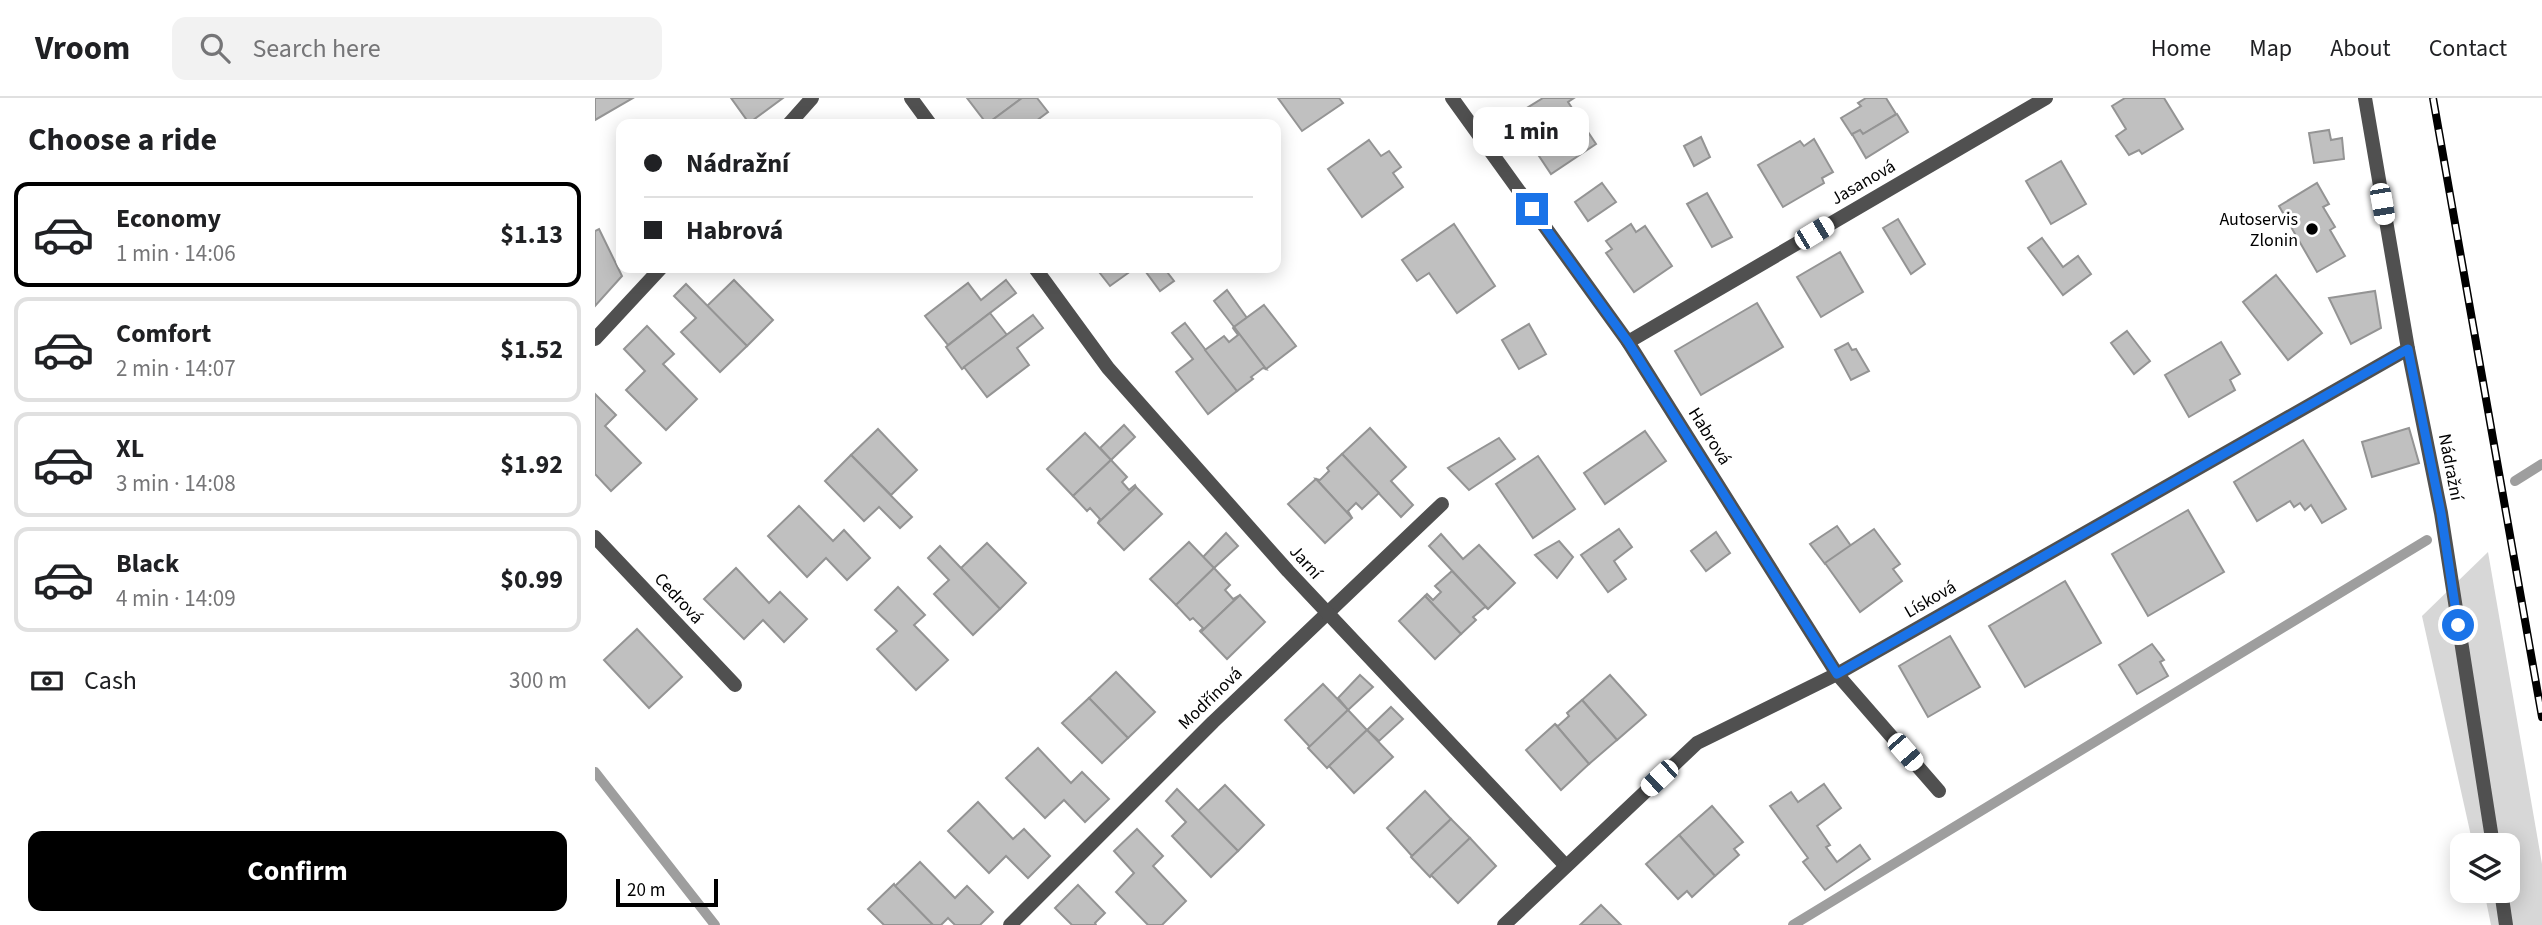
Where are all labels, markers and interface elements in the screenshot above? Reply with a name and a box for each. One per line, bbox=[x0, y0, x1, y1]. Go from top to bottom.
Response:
search box bbox=[172, 17, 662, 80]
text: Vroom bbox=[35, 25, 130, 72]
icon: search bbox=[196, 29, 234, 67]
text: Search here bbox=[252, 30, 381, 67]
text: Home bbox=[2151, 31, 2211, 66]
text: Map bbox=[2249, 31, 2292, 66]
text: About bbox=[2330, 31, 2391, 66]
text: Contact bbox=[2429, 31, 2507, 66]
callout: 1 min bbox=[1474, 108, 1590, 156]
text: 1 min bbox=[1503, 115, 1559, 148]
text: Choose a ride bbox=[28, 117, 217, 163]
text: Nádražní bbox=[686, 145, 789, 182]
street label: Jasanová bbox=[1826, 154, 1900, 211]
car bbox=[2369, 181, 2396, 227]
route end bbox=[1516, 193, 1548, 225]
text: Economy bbox=[116, 200, 221, 237]
icon: car bbox=[32, 203, 95, 266]
place label: Autoservis Zlonin bbox=[2219, 207, 2298, 253]
text: Habrová bbox=[686, 212, 783, 249]
car bbox=[1791, 213, 1838, 253]
text: $1.13 bbox=[500, 216, 563, 253]
marker: Autoservis Zlonin bbox=[2304, 221, 2320, 237]
text: 1 min · 14:06 bbox=[116, 237, 236, 270]
text: Comfort bbox=[116, 315, 211, 352]
icon: car bbox=[32, 318, 95, 381]
text: $1.52 bbox=[500, 331, 563, 368]
text: 2 min · 14:07 bbox=[116, 352, 236, 385]
street label: Habrová bbox=[1682, 403, 1737, 470]
text: XL bbox=[116, 430, 144, 467]
street label: Nádražní bbox=[2432, 432, 2469, 503]
icon: car bbox=[32, 433, 95, 496]
text: $1.92 bbox=[500, 446, 563, 483]
text: 3 min · 14:08 bbox=[116, 467, 236, 500]
street label: Jarní bbox=[1284, 540, 1328, 585]
text: Black bbox=[116, 545, 179, 582]
icon: car bbox=[32, 548, 95, 611]
text: $0.99 bbox=[500, 561, 563, 598]
street label: Cedrová bbox=[648, 567, 709, 630]
street label: Lísková bbox=[1900, 575, 1961, 624]
text: 4 min · 14:09 bbox=[116, 582, 236, 615]
route start bbox=[2442, 609, 2474, 641]
icon: cash bbox=[28, 662, 66, 700]
text: Cash bbox=[84, 662, 137, 699]
street label: Modřínová bbox=[1173, 662, 1248, 735]
text: 300 m bbox=[509, 664, 567, 697]
car bbox=[1884, 729, 1927, 775]
car bbox=[1637, 756, 1682, 800]
button: Confirm bbox=[28, 831, 567, 911]
map controls bbox=[2450, 833, 2520, 903]
button: layers bbox=[2450, 833, 2520, 903]
scale bar bbox=[616, 876, 717, 908]
text: 20 m bbox=[627, 877, 665, 904]

